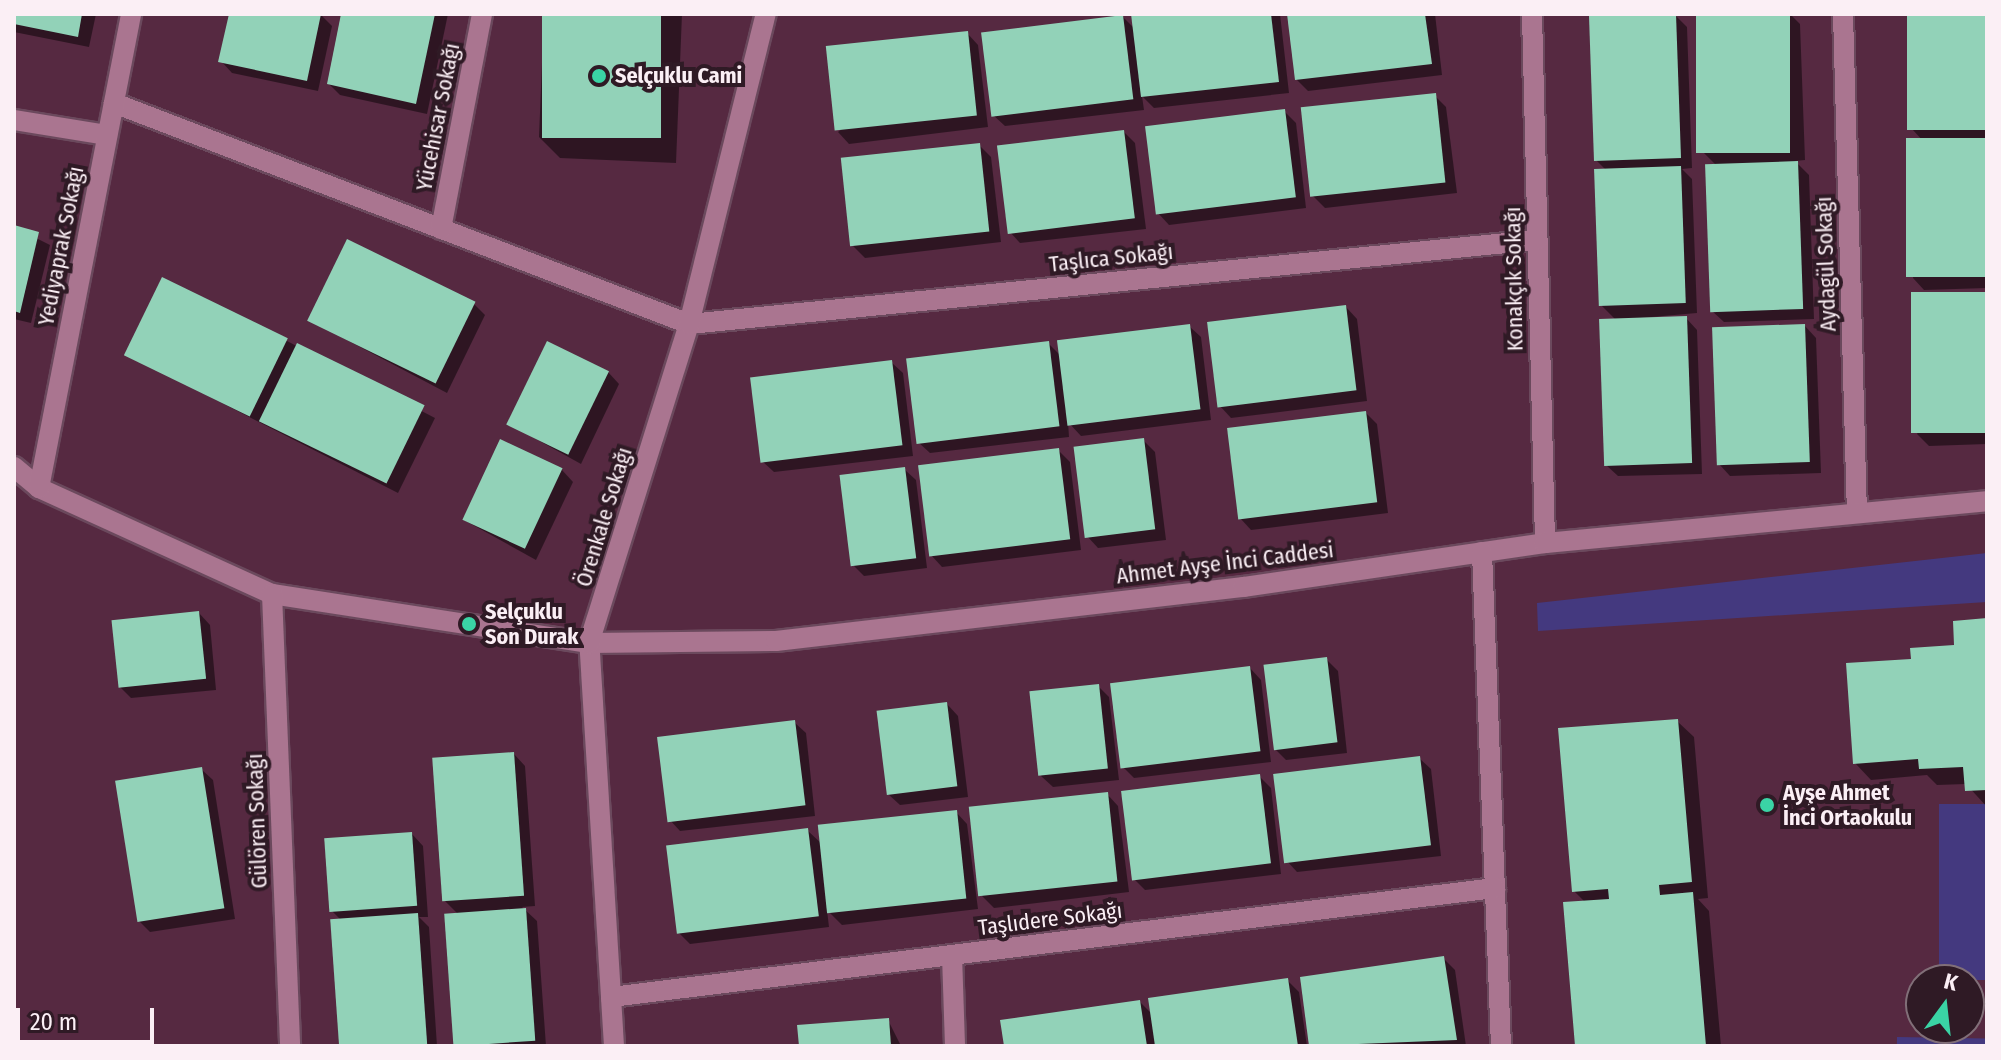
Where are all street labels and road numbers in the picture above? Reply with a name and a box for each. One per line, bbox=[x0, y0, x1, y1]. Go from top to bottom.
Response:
street label: Yücehisar Sokağı bbox=[411, 41, 465, 193]
street label: Yediyaprak Sokağı bbox=[33, 164, 89, 328]
street label: Aydagül Sokağı bbox=[1810, 196, 1842, 332]
street label: Konakçık Sokağı bbox=[1500, 206, 1528, 352]
street label: Taşlıca Sokağı bbox=[1048, 238, 1174, 278]
street label: Örenkale Sokağı bbox=[570, 444, 638, 590]
street label: Ahmet Ayşe İnci Caddesi bbox=[1115, 537, 1335, 589]
street label: Gülören Sokağı bbox=[241, 753, 273, 889]
street label: Taşlıdere Sokağı bbox=[976, 897, 1124, 941]

